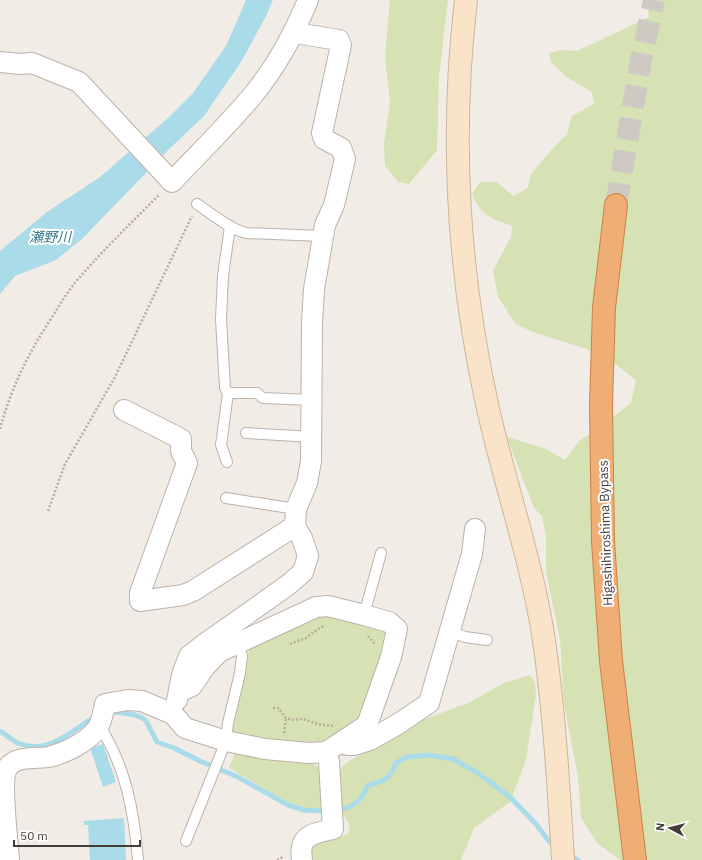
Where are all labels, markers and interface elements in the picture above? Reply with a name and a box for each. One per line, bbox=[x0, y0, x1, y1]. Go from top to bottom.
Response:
water label: 瀬野川 bbox=[29, 228, 73, 246]
street label: Higashihiroshima Bypass bbox=[594, 460, 617, 606]
north arrow bbox=[650, 808, 690, 848]
scale bar bbox=[14, 822, 140, 848]
text: N bbox=[653, 822, 668, 832]
text: 50 m bbox=[20, 828, 48, 843]

